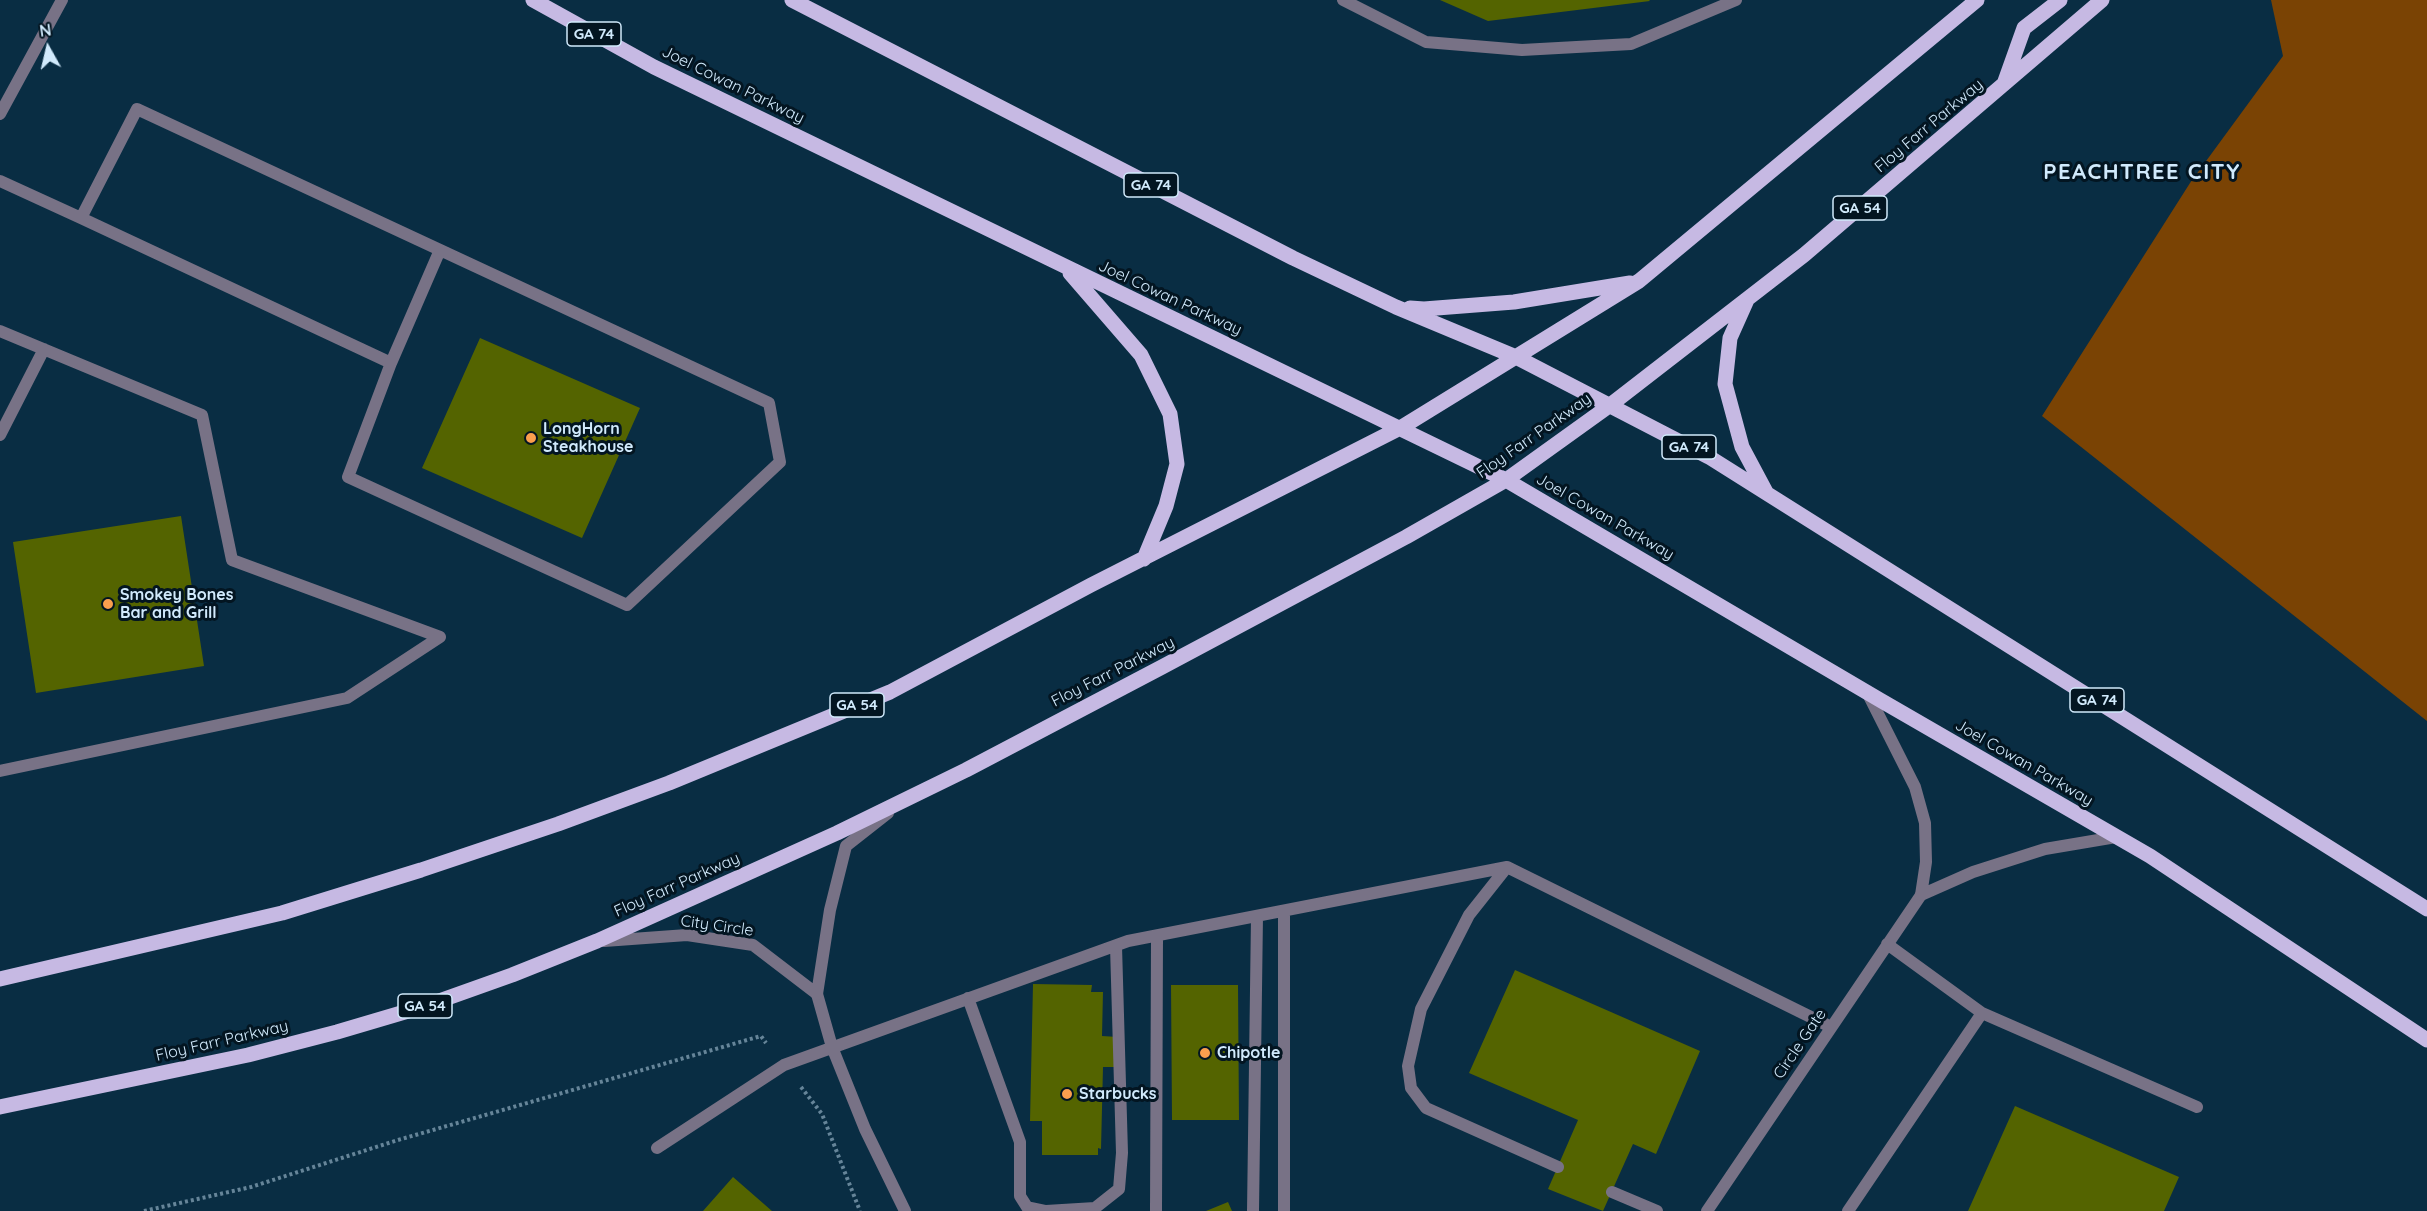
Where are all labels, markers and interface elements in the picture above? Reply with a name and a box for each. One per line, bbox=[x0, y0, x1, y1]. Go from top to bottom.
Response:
north arrow bbox=[18, 18, 78, 78]
text: N bbox=[38, 19, 53, 41]
road number: GA 74 bbox=[567, 22, 621, 46]
street label: Joel Cowan Parkway bbox=[659, 42, 807, 128]
street label: Floy Farr Parkway bbox=[1871, 75, 1987, 177]
district label: PEACHTREE CITY bbox=[2043, 159, 2241, 185]
road number: GA 74 bbox=[1124, 173, 1178, 197]
road number: GA 54 bbox=[1833, 196, 1887, 220]
street label: Joel Cowan Parkway bbox=[1095, 256, 1245, 340]
street label: Floy Farr Parkway bbox=[1473, 389, 1595, 483]
place label: LongHorn Steakhouse bbox=[543, 419, 633, 457]
marker: LongHorn Steakhouse bbox=[524, 431, 538, 445]
road number: GA 74 bbox=[1662, 435, 1716, 459]
street label: Joel Cowan Parkway bbox=[1533, 470, 1677, 564]
place label: Smokey Bones Bar and Grill bbox=[120, 585, 233, 623]
marker: Smokey Bones Bar and Grill bbox=[101, 597, 115, 611]
street label: Floy Farr Parkway bbox=[1048, 633, 1178, 711]
road number: GA 74 bbox=[2070, 688, 2124, 712]
road number: GA 54 bbox=[830, 693, 884, 717]
street label: Joel Cowan Parkway bbox=[1952, 716, 2096, 810]
street label: Floy Farr Parkway bbox=[611, 849, 743, 921]
street label: City Circle bbox=[679, 911, 755, 941]
road number: GA 54 bbox=[398, 994, 452, 1018]
street label: Circle Gate bbox=[1770, 1005, 1830, 1083]
street label: Floy Farr Parkway bbox=[154, 1016, 290, 1066]
place label: Chipotle bbox=[1217, 1043, 1280, 1063]
marker: Chipotle bbox=[1198, 1046, 1212, 1060]
place label: Starbucks bbox=[1079, 1084, 1157, 1104]
marker: Starbucks bbox=[1060, 1087, 1074, 1101]

